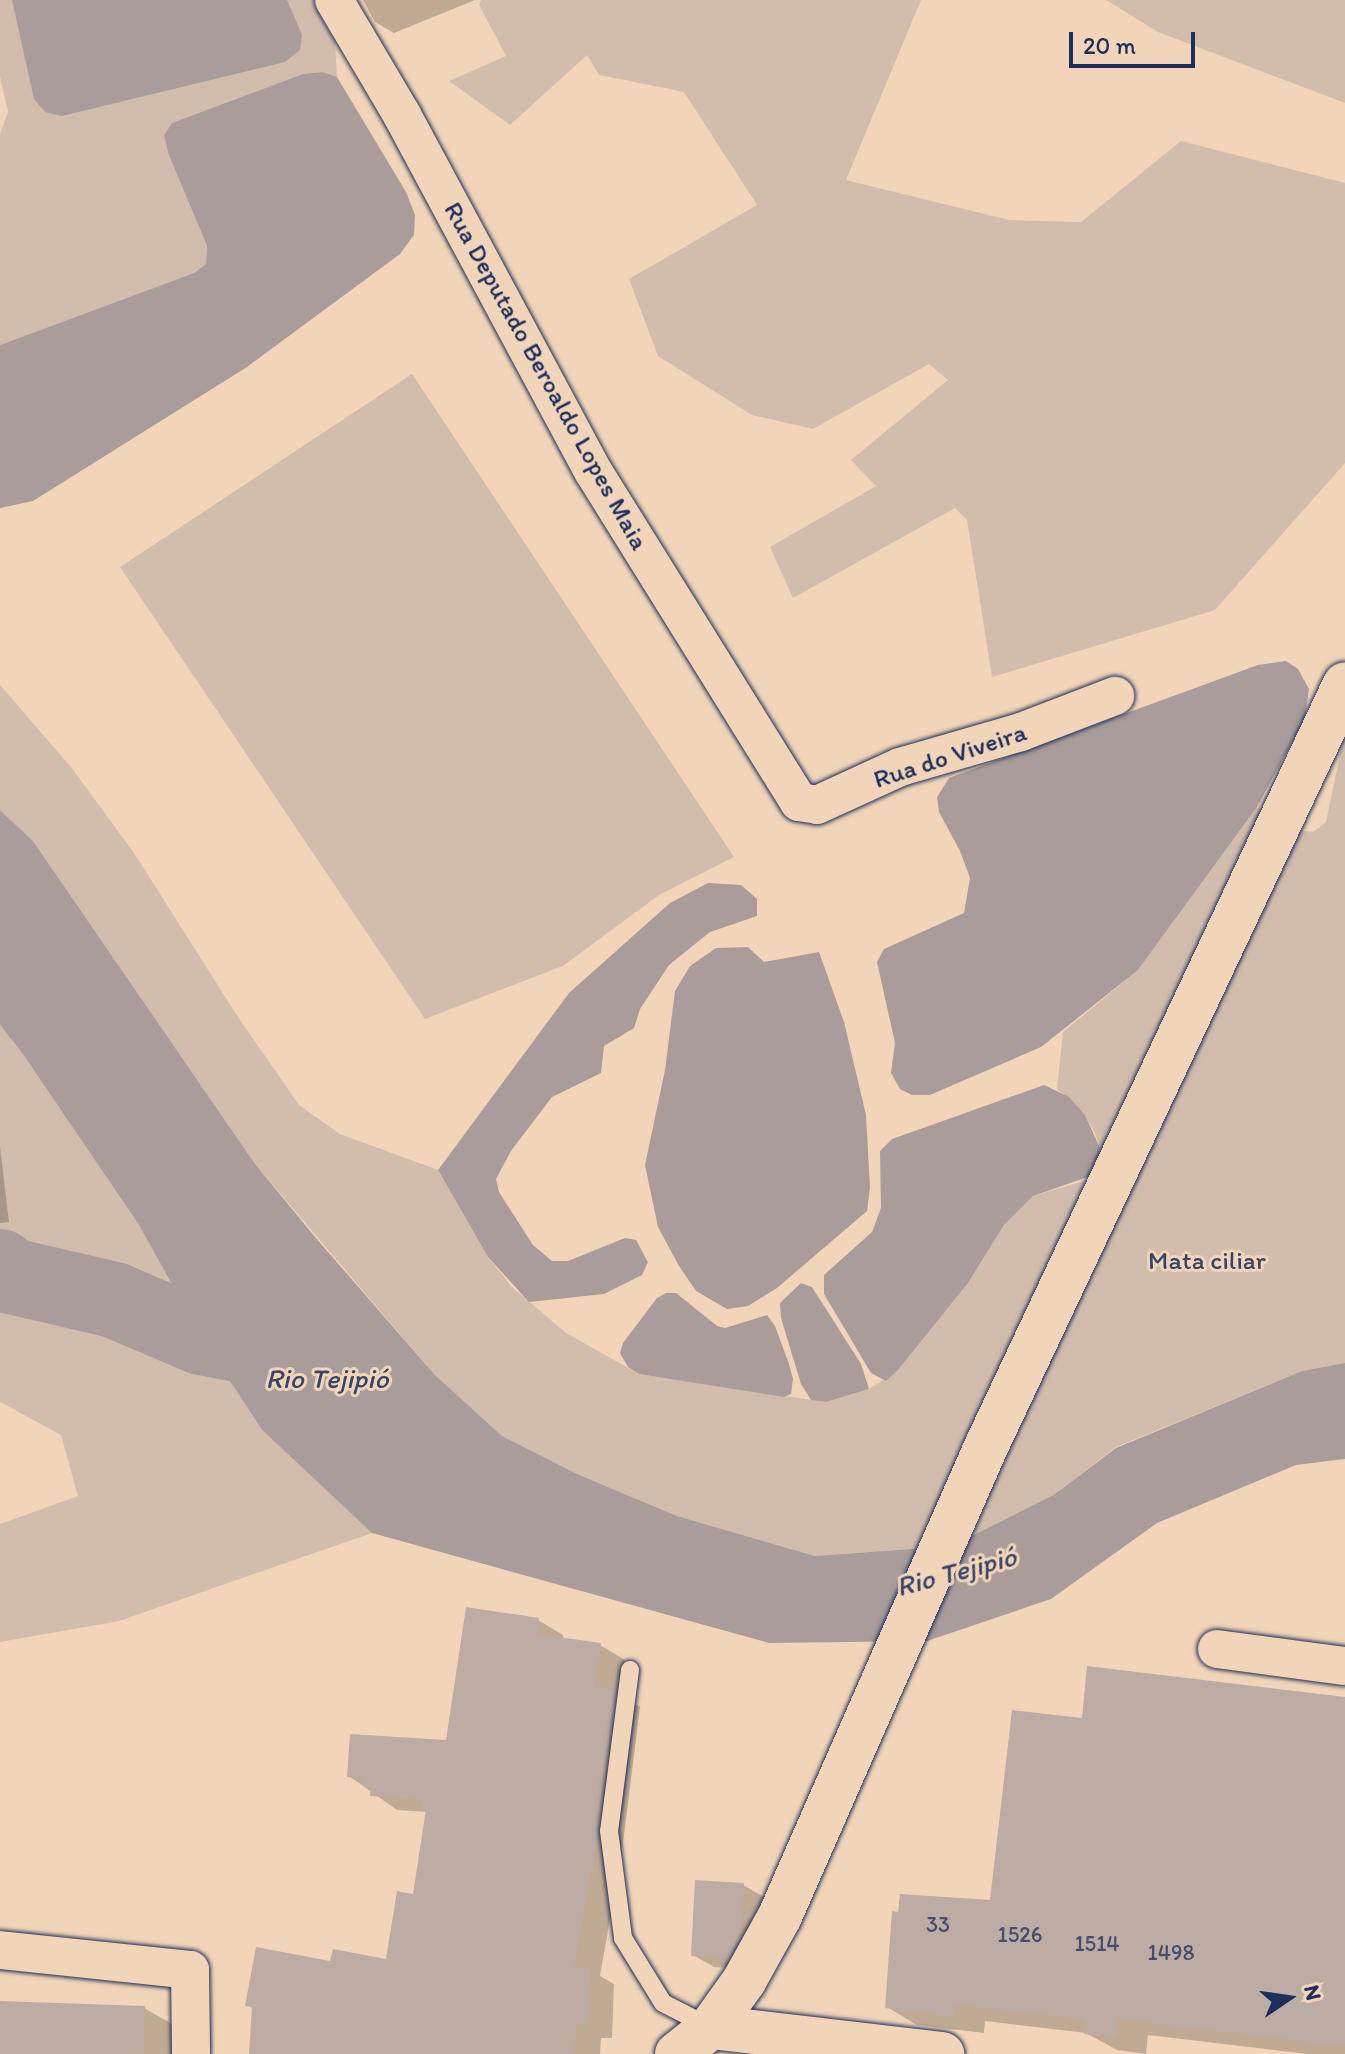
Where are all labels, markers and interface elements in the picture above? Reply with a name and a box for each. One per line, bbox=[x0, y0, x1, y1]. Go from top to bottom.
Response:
scale bar bbox=[1073, 16, 1199, 66]
text: 20 m bbox=[1083, 31, 1136, 60]
street label: Rua Deputado Beroaldo Lopes Maia bbox=[437, 196, 655, 556]
street label: Rua do Viveira bbox=[870, 717, 1030, 795]
park label: Mata ciliar bbox=[1148, 1245, 1266, 1277]
water label: Rio Tejipió bbox=[267, 1361, 387, 1395]
water label: Rio Tejipió bbox=[894, 1539, 1018, 1603]
house number: 33 bbox=[926, 1912, 950, 1938]
house number: 1526 bbox=[998, 1922, 1042, 1948]
house number: 1514 bbox=[1074, 1931, 1120, 1957]
house number: 1498 bbox=[1148, 1940, 1194, 1966]
north arrow bbox=[1249, 1958, 1329, 2038]
text: N bbox=[1298, 1982, 1328, 2003]

